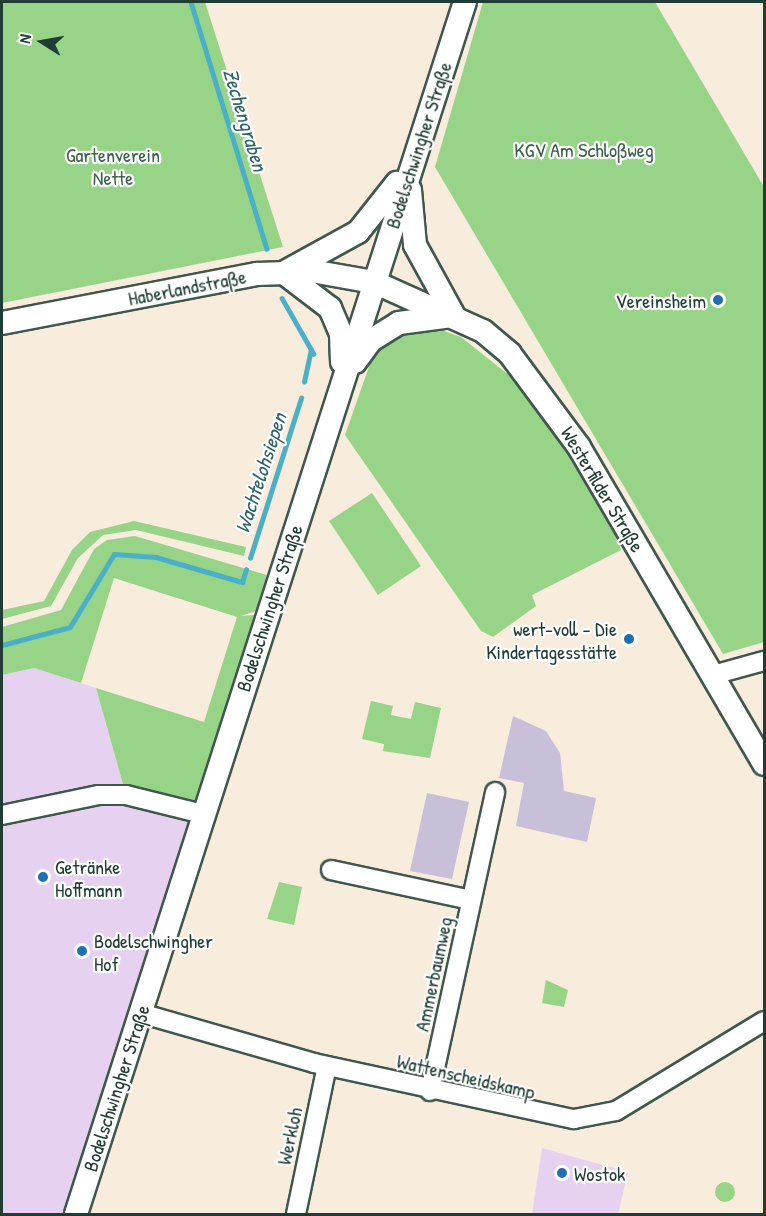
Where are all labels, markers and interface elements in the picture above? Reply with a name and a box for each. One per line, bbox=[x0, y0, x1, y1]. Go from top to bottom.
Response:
north arrow bbox=[12, 12, 72, 72]
text: N bbox=[13, 32, 36, 45]
street label: Bodelschwingher Straße bbox=[380, 59, 456, 231]
water label: Zechengraben bbox=[217, 66, 273, 174]
park label: KGV Am Schloßweg bbox=[514, 137, 654, 161]
park label: Gartenverein Nette bbox=[66, 142, 160, 189]
street label: Haberlandstraße bbox=[126, 264, 248, 310]
place label: Vereinsheim bbox=[615, 288, 706, 312]
marker: Vereinsheim bbox=[711, 293, 725, 307]
water label: Wachtelohsiepen bbox=[230, 410, 292, 536]
street label: Westerfilder Straße bbox=[556, 422, 650, 556]
street label: Bodelschwingher Straße bbox=[231, 522, 307, 694]
place label: wert-voll - Die Kindertagesstätte bbox=[486, 616, 617, 663]
marker: wert-voll - Die Kindertagesstätte bbox=[622, 632, 636, 646]
place label: Getränke Hoffmann bbox=[55, 854, 122, 901]
marker: Getränke Hoffmann bbox=[36, 870, 50, 884]
street label: Ammerbaumweg bbox=[409, 915, 457, 1033]
place label: Bodelschwingher Hof bbox=[94, 928, 213, 975]
marker: Bodelschwingher Hof bbox=[75, 944, 89, 958]
street label: Bodelschwingher Straße bbox=[78, 1002, 154, 1174]
street label: Wattenscheidskamp bbox=[395, 1048, 537, 1104]
street label: Werkloh bbox=[271, 1105, 307, 1167]
place label: Wostok bbox=[574, 1161, 625, 1185]
marker: Wostok bbox=[555, 1166, 569, 1180]

